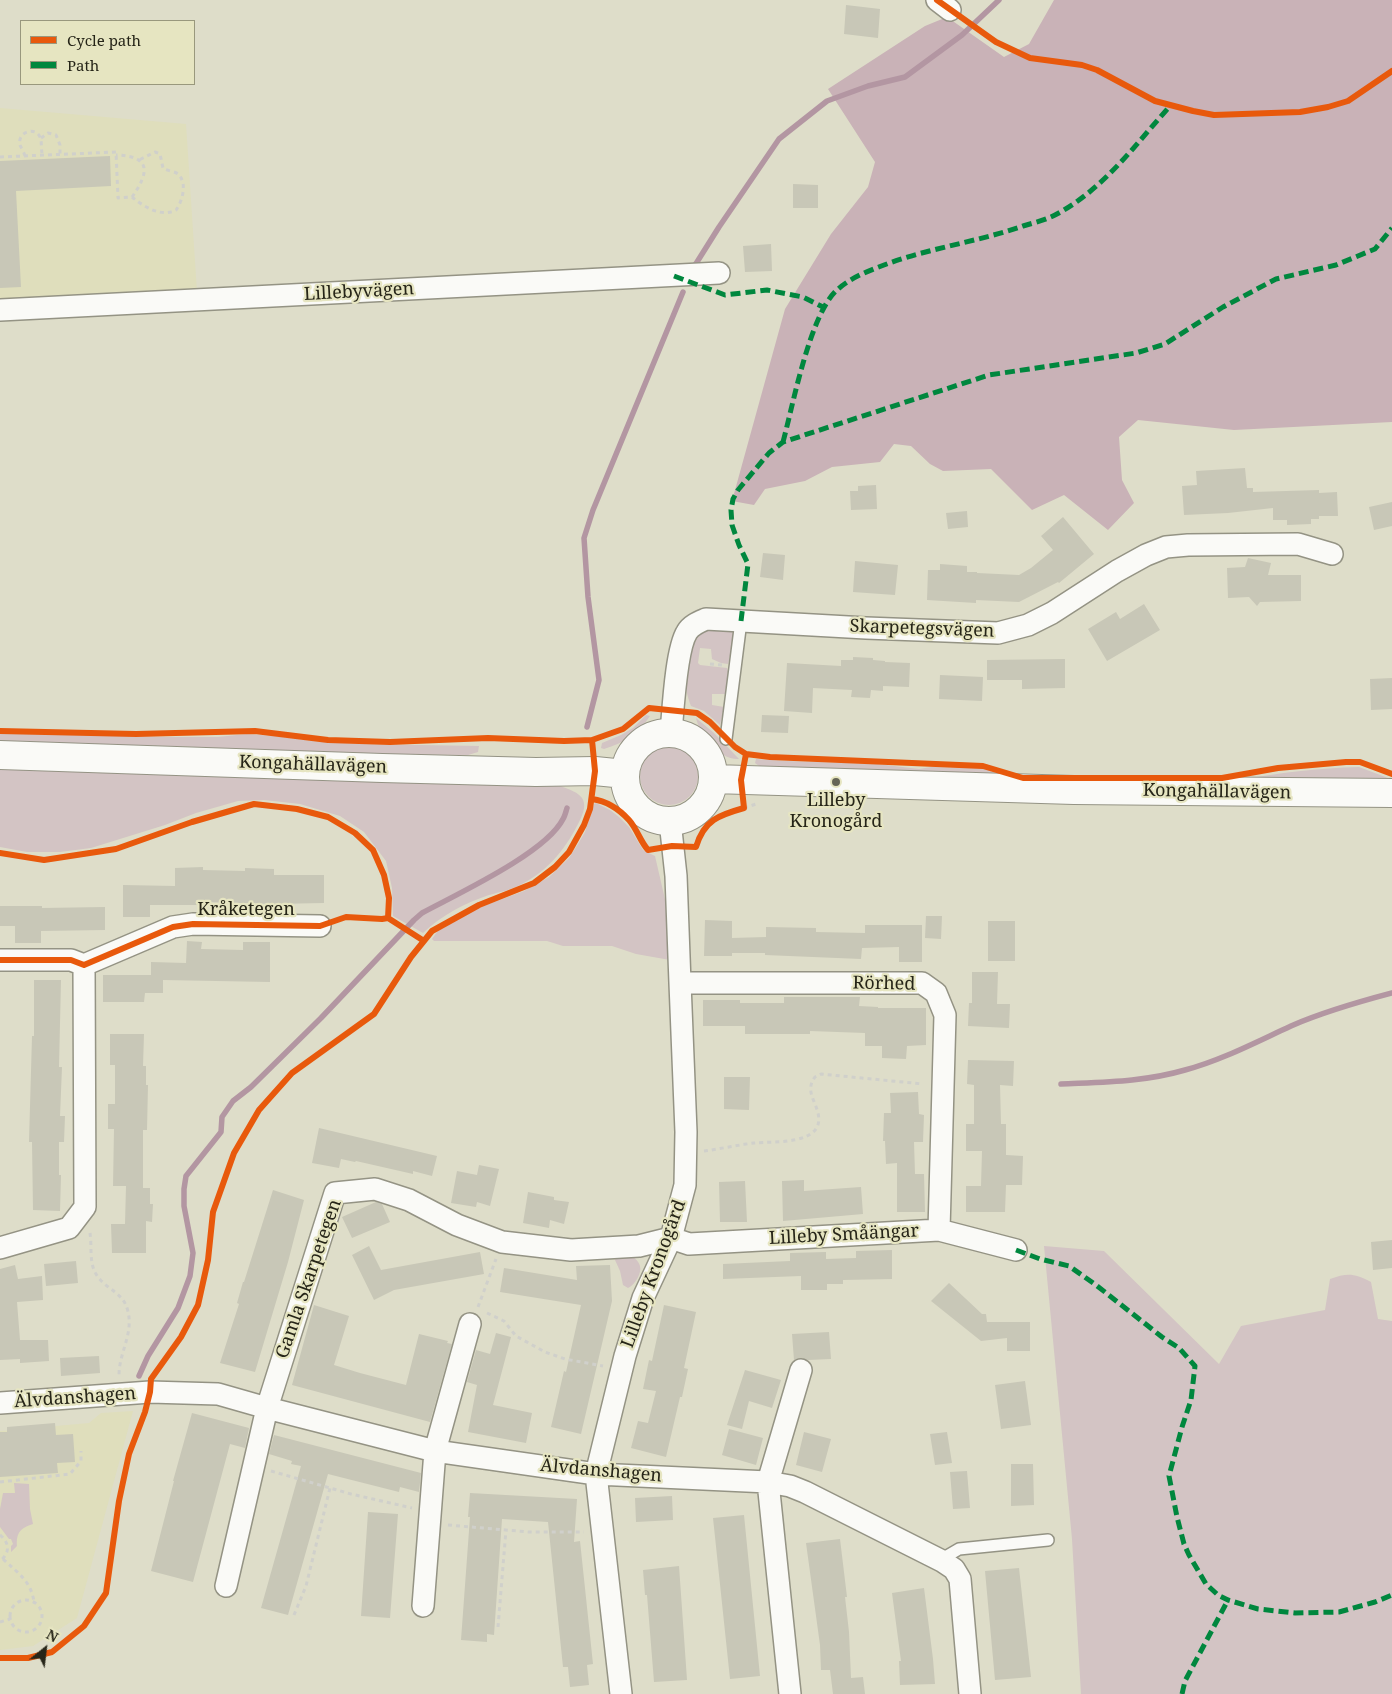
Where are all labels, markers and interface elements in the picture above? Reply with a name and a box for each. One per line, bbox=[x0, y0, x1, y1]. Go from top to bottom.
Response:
legend bbox=[20, 20, 195, 85]
text: Cycle path bbox=[67, 30, 141, 50]
text: Path bbox=[67, 55, 99, 75]
street label: Lillebyvägen bbox=[303, 278, 415, 306]
street label: Skarpetegsvägen bbox=[849, 616, 995, 642]
street label: Kongahällavägen bbox=[238, 752, 388, 778]
marker: Lilleby Kronogård bbox=[830, 776, 842, 788]
street label: Kongahällavägen bbox=[1143, 780, 1291, 804]
place label: Lilleby Kronogård bbox=[790, 790, 882, 832]
street label: Kråketegen bbox=[197, 899, 295, 921]
street label: Rörhed bbox=[852, 973, 916, 995]
street label: Gamla Skarpetegen bbox=[272, 1197, 346, 1361]
street label: Lilleby Kronogård bbox=[617, 1197, 691, 1351]
street label: Lilleby Småängar bbox=[768, 1220, 920, 1250]
street label: Älvdanshagen bbox=[13, 1383, 137, 1413]
street label: Älvdanshagen bbox=[539, 1455, 663, 1487]
north arrow bbox=[20, 1624, 70, 1674]
text: N bbox=[43, 1624, 62, 1646]

